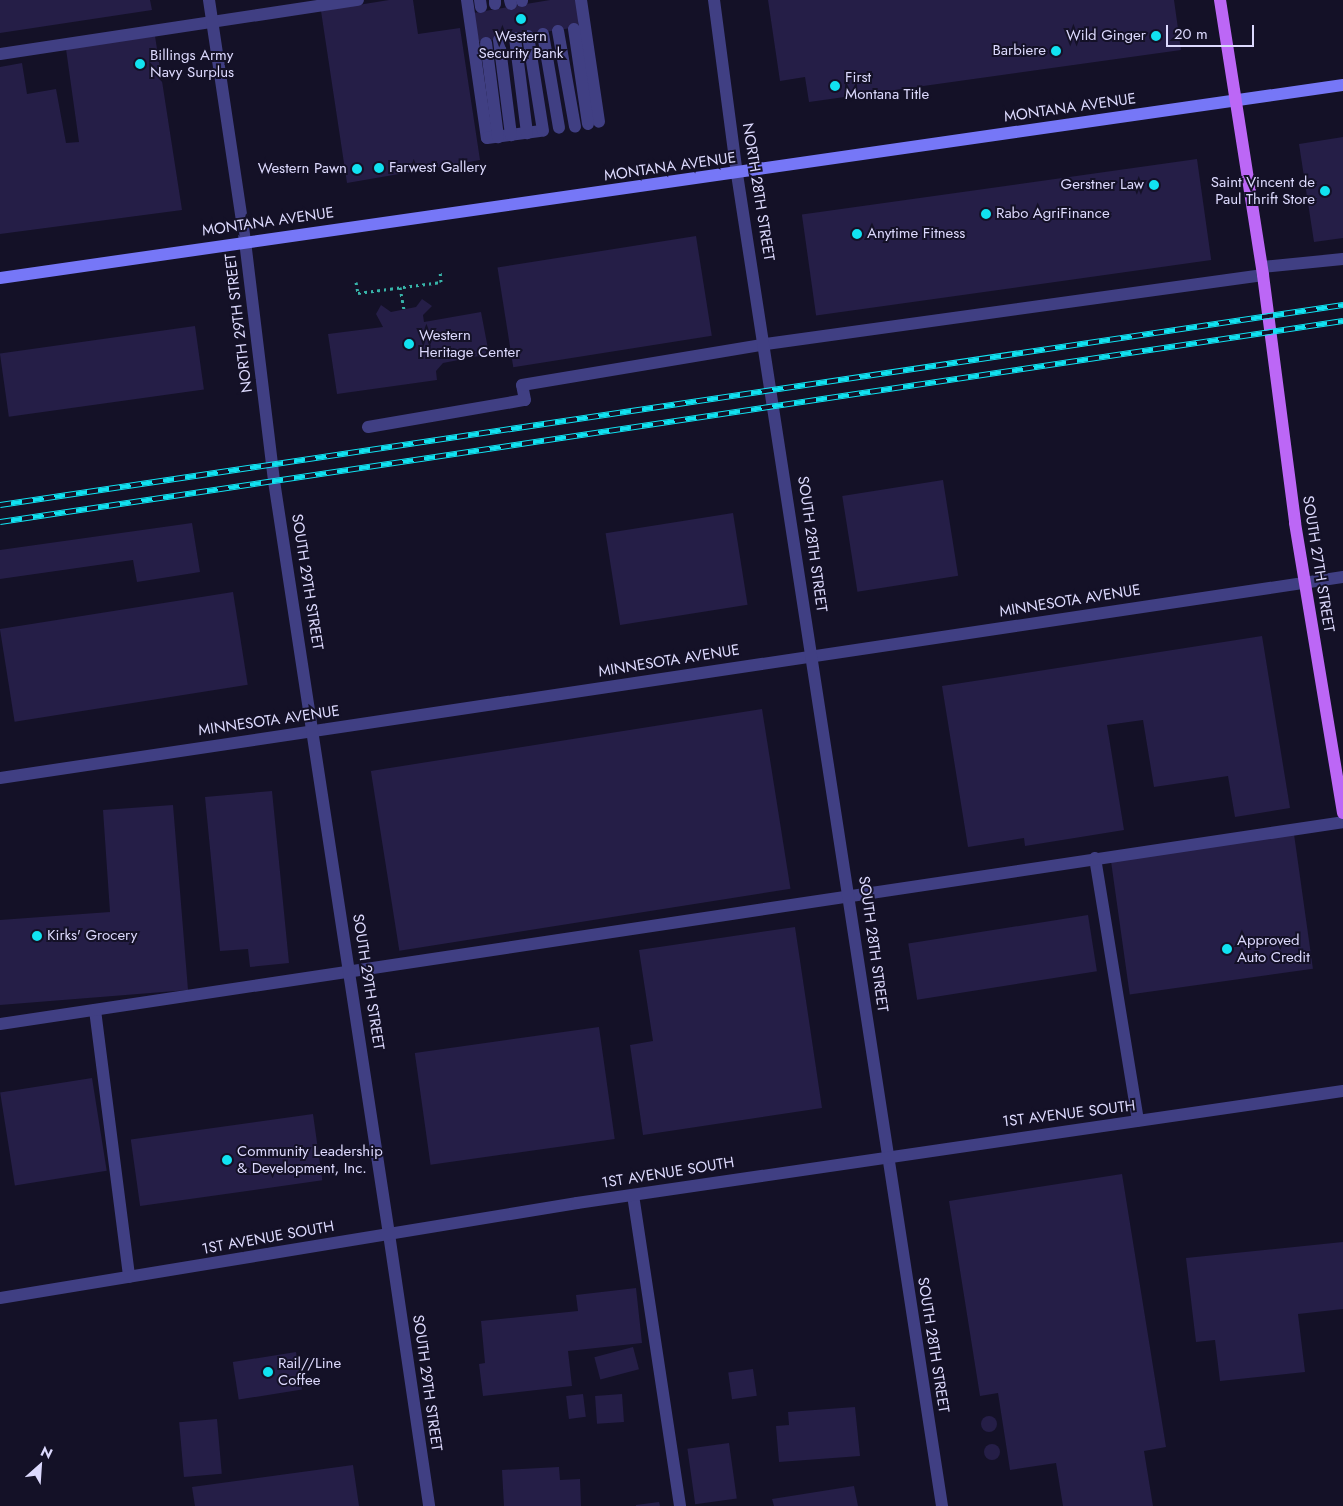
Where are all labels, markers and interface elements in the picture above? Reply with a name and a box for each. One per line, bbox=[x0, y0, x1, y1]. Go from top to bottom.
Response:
marker: Western Security Bank bbox=[515, 13, 527, 25]
scale bar bbox=[1168, 15, 1256, 47]
text: 20 m bbox=[1174, 23, 1208, 45]
place label: Western Security Bank bbox=[479, 27, 563, 62]
place label: Wild Ginger bbox=[1066, 27, 1146, 45]
marker: Wild Ginger bbox=[1150, 30, 1162, 42]
place label: Barbiere bbox=[992, 42, 1046, 60]
marker: Barbiere bbox=[1050, 45, 1062, 57]
place label: Billings Army Navy Surplus bbox=[150, 46, 234, 81]
marker: Billings Army Navy Surplus bbox=[134, 58, 146, 70]
place label: First Montana Title bbox=[845, 68, 929, 103]
marker: First Montana Title bbox=[829, 80, 841, 92]
street label: MONTANA AVENUE bbox=[1003, 90, 1137, 126]
street label: NORTH 28TH STREET bbox=[738, 122, 778, 262]
street label: MONTANA AVENUE bbox=[603, 149, 737, 185]
place label: Farwest Gallery bbox=[389, 159, 486, 177]
place label: Western Pawn bbox=[258, 160, 347, 178]
marker: Farwest Gallery bbox=[373, 162, 385, 174]
marker: Western Pawn bbox=[351, 163, 363, 175]
place label: Saint Vincent de Paul Thrift Store bbox=[1211, 173, 1315, 208]
place label: Gerstner Law bbox=[1061, 176, 1144, 194]
marker: Gerstner Law bbox=[1148, 179, 1160, 191]
marker: Saint Vincent de Paul Thrift Store bbox=[1319, 185, 1331, 197]
street label: MONTANA AVENUE bbox=[201, 204, 335, 240]
place label: Rabo AgriFinance bbox=[996, 205, 1110, 223]
marker: Rabo AgriFinance bbox=[980, 208, 992, 220]
place label: Anytime Fitness bbox=[867, 225, 965, 243]
marker: Anytime Fitness bbox=[851, 228, 863, 240]
street label: NORTH 29TH STREET bbox=[222, 252, 256, 394]
place label: Western Heritage Center bbox=[419, 326, 520, 361]
marker: Western Heritage Center bbox=[403, 338, 415, 350]
street label: SOUTH 28TH STREET bbox=[794, 475, 830, 613]
street label: SOUTH 27TH STREET bbox=[1298, 494, 1338, 634]
street label: SOUTH 29TH STREET bbox=[287, 513, 327, 651]
street label: MINNESOTA AVENUE bbox=[998, 581, 1142, 621]
street label: MINNESOTA AVENUE bbox=[597, 641, 741, 681]
street label: MINNESOTA AVENUE bbox=[197, 702, 341, 740]
street label: SOUTH 28TH STREET bbox=[855, 875, 891, 1013]
street label: SOUTH 29TH STREET bbox=[348, 913, 388, 1051]
place label: Kirks' Grocery bbox=[47, 927, 137, 945]
marker: Kirks' Grocery bbox=[31, 930, 43, 942]
place label: Approved Auto Credit bbox=[1237, 931, 1310, 966]
marker: Approved Auto Credit bbox=[1221, 943, 1233, 955]
street label: 1ST AVENUE SOUTH bbox=[1001, 1097, 1137, 1131]
place label: Community Leadership & Development, Inc. bbox=[237, 1142, 383, 1177]
marker: Community Leadership & Development, Inc. bbox=[221, 1154, 233, 1166]
street label: 1ST AVENUE SOUTH bbox=[600, 1154, 736, 1192]
street label: 1ST AVENUE SOUTH bbox=[200, 1218, 336, 1258]
street label: SOUTH 28TH STREET bbox=[913, 1276, 953, 1414]
street label: SOUTH 29TH STREET bbox=[409, 1314, 445, 1452]
place label: Rail//Line Coffee bbox=[278, 1354, 341, 1389]
marker: Rail//Line Coffee bbox=[262, 1366, 274, 1378]
north arrow bbox=[15, 1441, 65, 1491]
text: N bbox=[37, 1441, 56, 1464]

